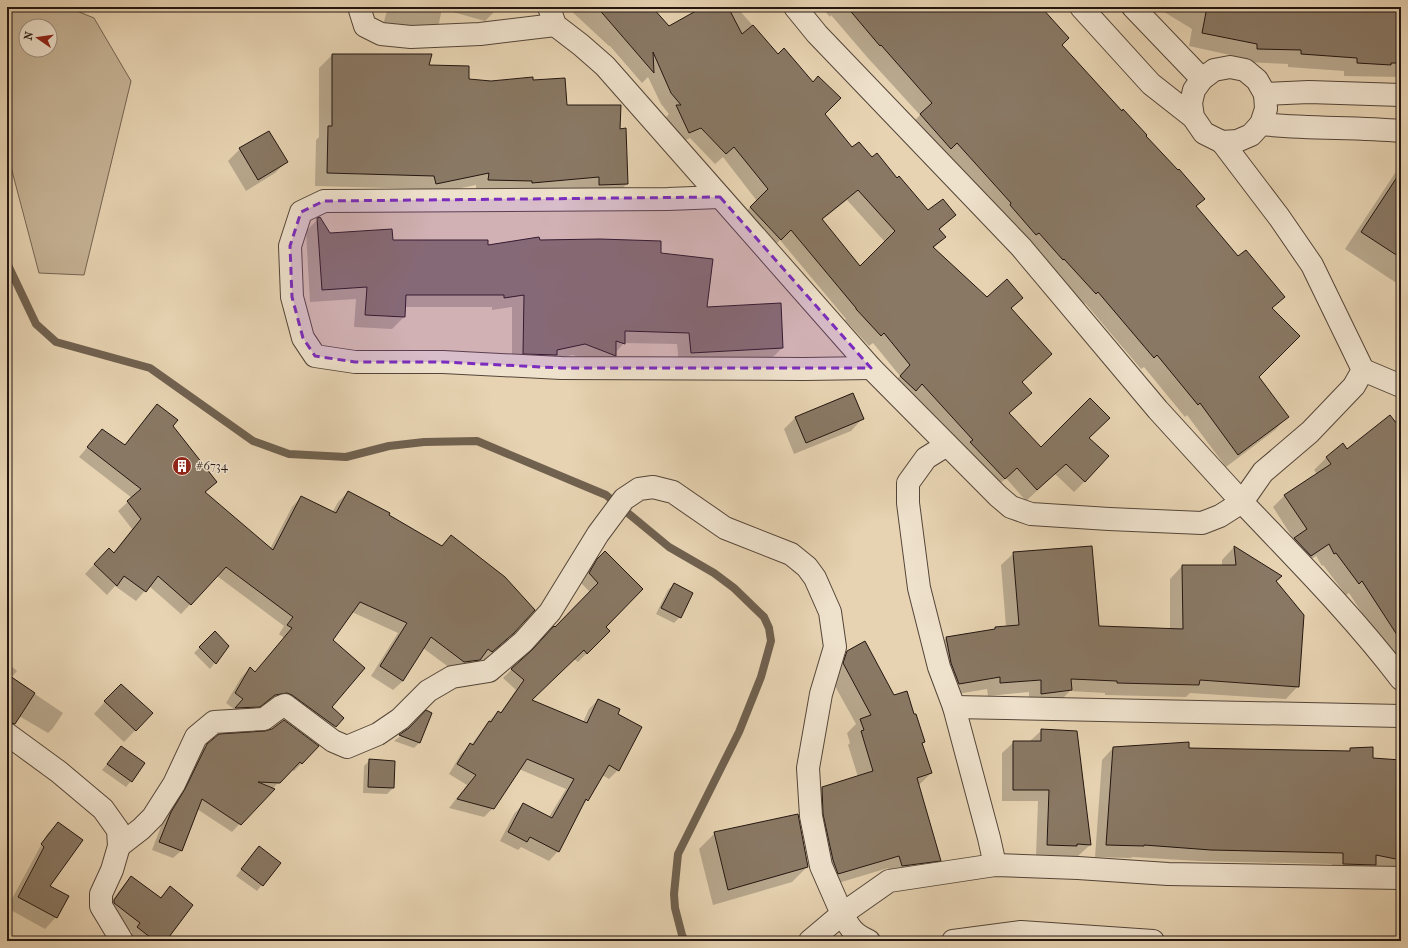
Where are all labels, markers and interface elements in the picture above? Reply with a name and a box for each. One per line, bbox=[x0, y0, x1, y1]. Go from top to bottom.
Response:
north arrow bbox=[18, 18, 58, 58]
text: N bbox=[21, 30, 36, 41]
building icon: #6734 bbox=[171, 455, 193, 477]
place label: #6734 bbox=[196, 459, 229, 473]

